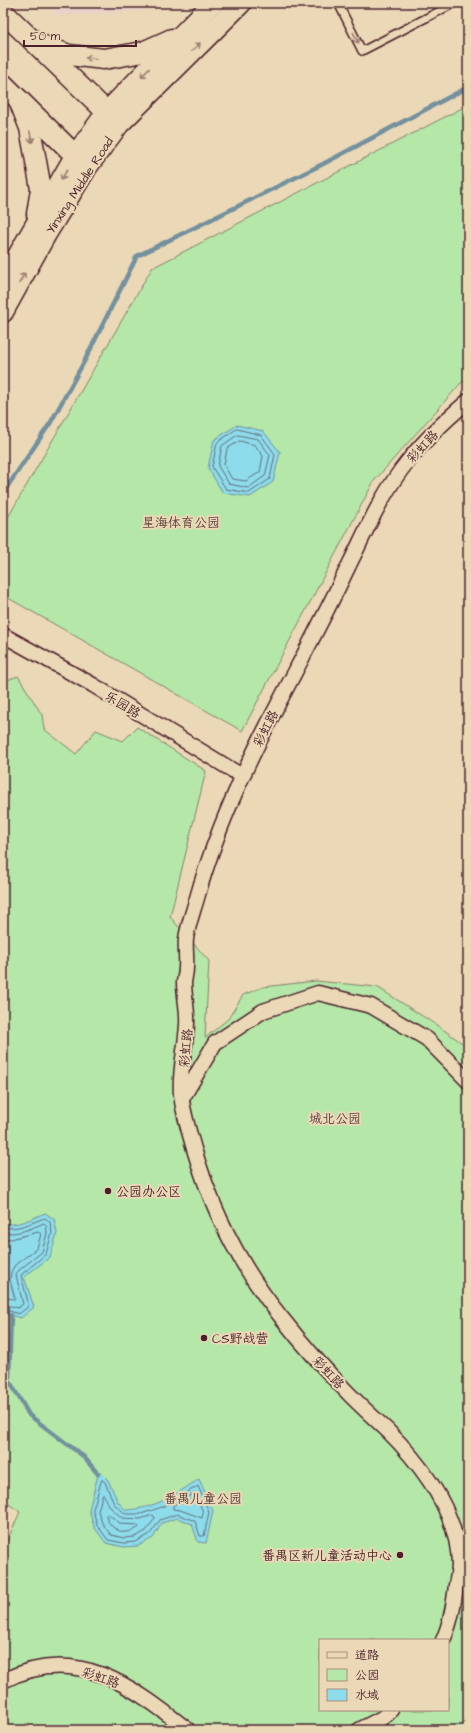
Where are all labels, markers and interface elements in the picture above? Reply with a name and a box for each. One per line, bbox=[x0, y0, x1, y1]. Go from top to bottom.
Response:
scale bar bbox=[24, 22, 136, 48]
text: 50 m bbox=[30, 28, 61, 45]
one-way arrow bbox=[352, 31, 360, 43]
one-way arrow bbox=[191, 42, 201, 52]
one-way arrow bbox=[85, 54, 98, 62]
one-way arrow bbox=[140, 68, 149, 78]
one-way arrow bbox=[28, 130, 36, 143]
street label: Yinxing Middle Road bbox=[42, 133, 119, 238]
one-way arrow bbox=[60, 169, 68, 181]
one-way arrow bbox=[19, 272, 26, 284]
street label: 彩虹路 bbox=[403, 426, 443, 467]
park label: 星海体育公园 bbox=[142, 514, 220, 532]
street label: 乐园路 bbox=[101, 687, 144, 723]
street label: 彩虹路 bbox=[249, 707, 283, 750]
street label: 彩虹路 bbox=[175, 1028, 197, 1068]
park label: 城北公园 bbox=[309, 1110, 361, 1128]
place label: 公园办公区 bbox=[116, 1183, 181, 1201]
marker: 公园办公区 bbox=[103, 1186, 113, 1196]
place label: CS野战营 bbox=[212, 1330, 269, 1348]
marker: CS野战营 bbox=[199, 1333, 209, 1343]
street label: 彩虹路 bbox=[308, 1352, 348, 1393]
park label: 番禺儿童公园 bbox=[164, 1490, 242, 1508]
place label: 番禺区新儿童活动中心 bbox=[262, 1547, 392, 1565]
marker: 番禺区新儿童活动中心 bbox=[395, 1550, 405, 1560]
legend bbox=[319, 1639, 449, 1711]
text: 道路 bbox=[355, 1647, 379, 1664]
street label: 彩虹路 bbox=[79, 1663, 122, 1693]
text: 公园 bbox=[355, 1667, 379, 1684]
text: 水域 bbox=[355, 1687, 379, 1704]

